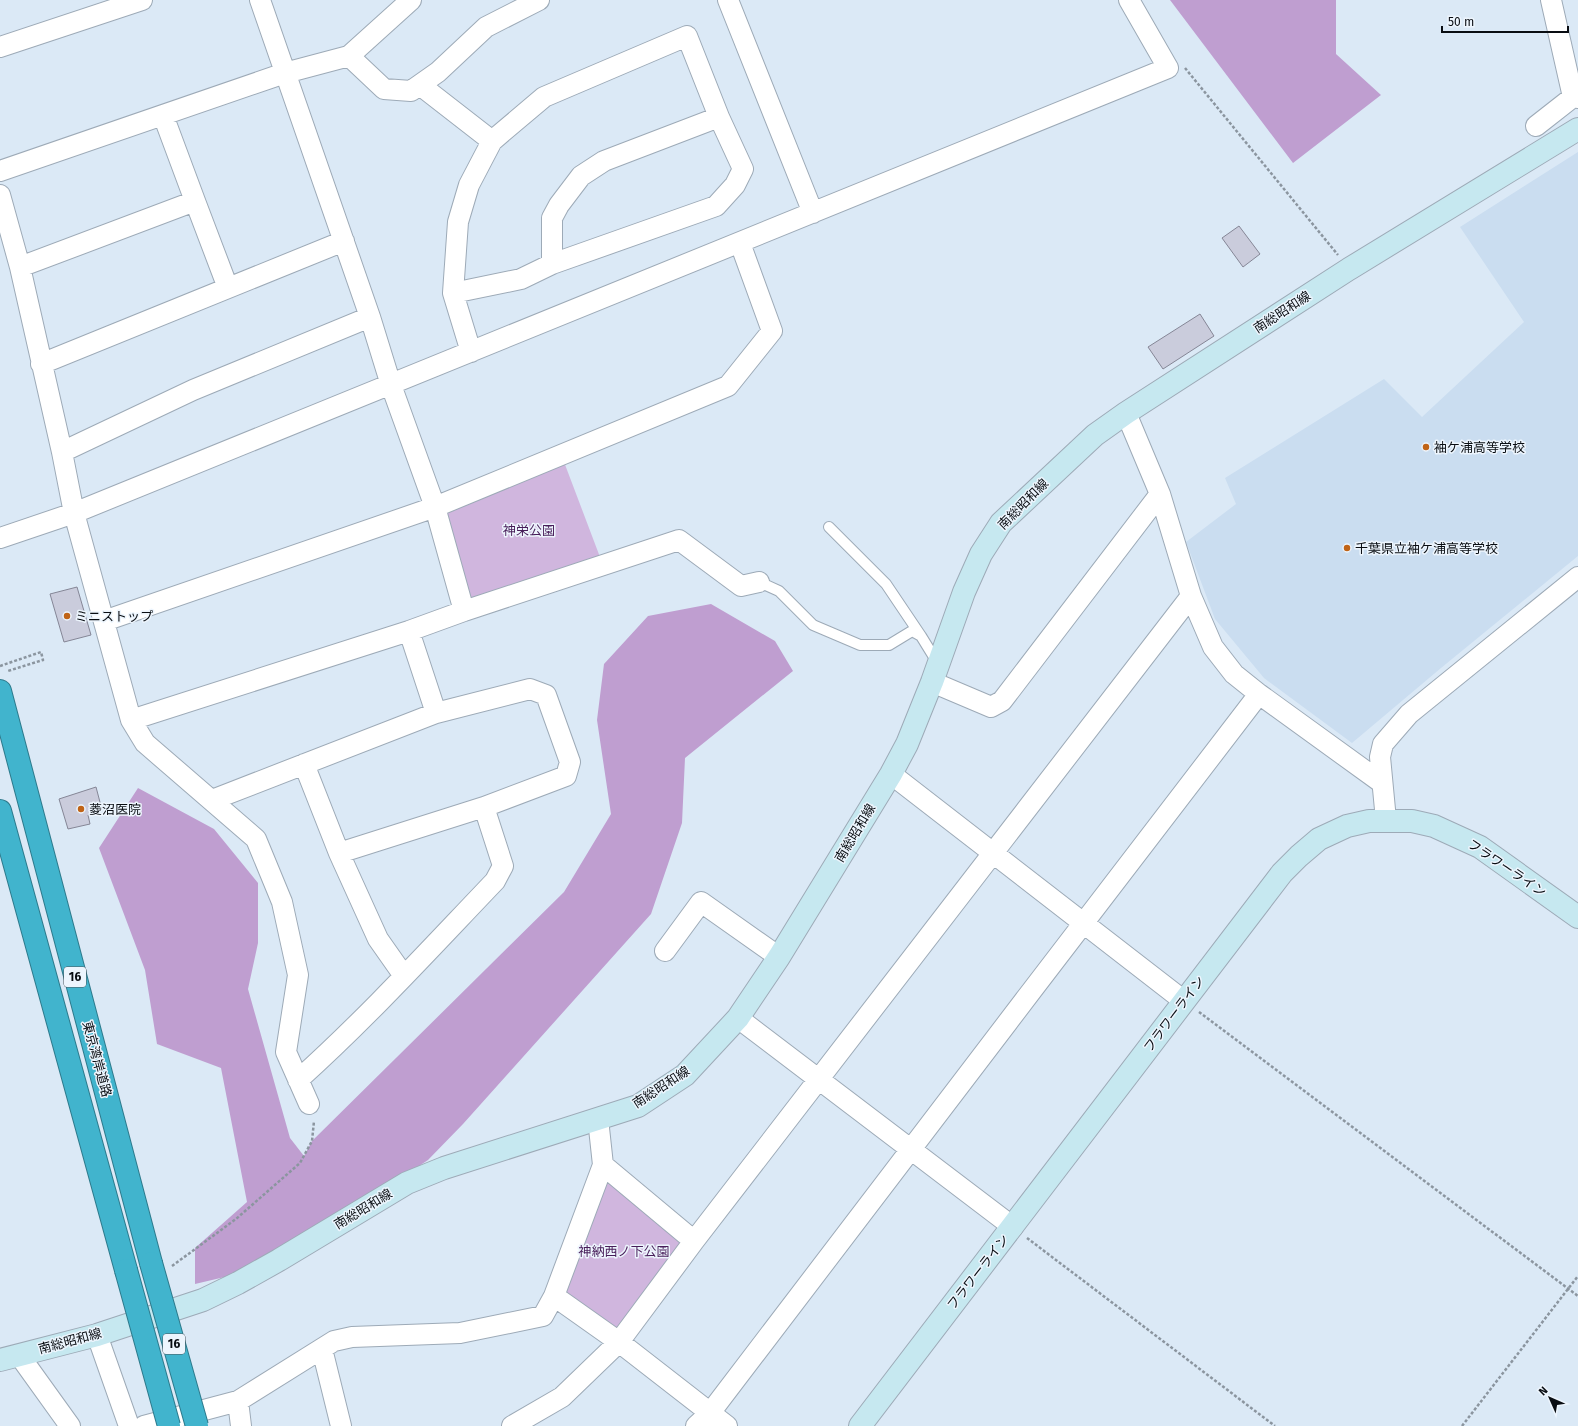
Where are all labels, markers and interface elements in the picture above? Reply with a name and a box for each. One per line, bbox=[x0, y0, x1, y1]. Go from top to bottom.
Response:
scale bar bbox=[1442, 8, 1568, 34]
text: 50 m bbox=[1448, 15, 1474, 29]
street label: 南総昭和線 bbox=[1251, 288, 1313, 336]
place label: 袖ケ浦高等学校 bbox=[1434, 440, 1525, 455]
marker: 袖ケ浦高等学校 bbox=[1421, 442, 1431, 452]
street label: 南総昭和線 bbox=[995, 476, 1051, 532]
park label: 神栄公園 bbox=[503, 523, 555, 538]
place label: 千葉県立袖ケ浦高等学校 bbox=[1355, 541, 1498, 556]
marker: 千葉県立袖ケ浦高等学校 bbox=[1342, 543, 1352, 553]
place label: ミニストップ bbox=[75, 609, 153, 624]
marker: ミニストップ bbox=[62, 611, 72, 621]
street label: 南総昭和線 bbox=[832, 801, 878, 865]
place label: 菱沼医院 bbox=[89, 802, 141, 817]
marker: 菱沼医院 bbox=[76, 804, 86, 814]
street label: フラワーライン bbox=[1465, 836, 1549, 900]
road number: 16 bbox=[64, 967, 86, 987]
street label: フラワーライン bbox=[1141, 973, 1207, 1055]
street label: 東京湾岸道路 bbox=[80, 1019, 114, 1099]
street label: 南総昭和線 bbox=[630, 1063, 692, 1111]
street label: 南総昭和線 bbox=[331, 1186, 395, 1232]
street label: フラワーライン bbox=[944, 1232, 1012, 1312]
park label: 神納西ノ下公園 bbox=[578, 1244, 670, 1259]
street label: 南総昭和線 bbox=[37, 1325, 103, 1357]
road number: 16 bbox=[163, 1334, 185, 1354]
north arrow bbox=[1530, 1378, 1570, 1418]
text: N bbox=[1536, 1384, 1550, 1398]

